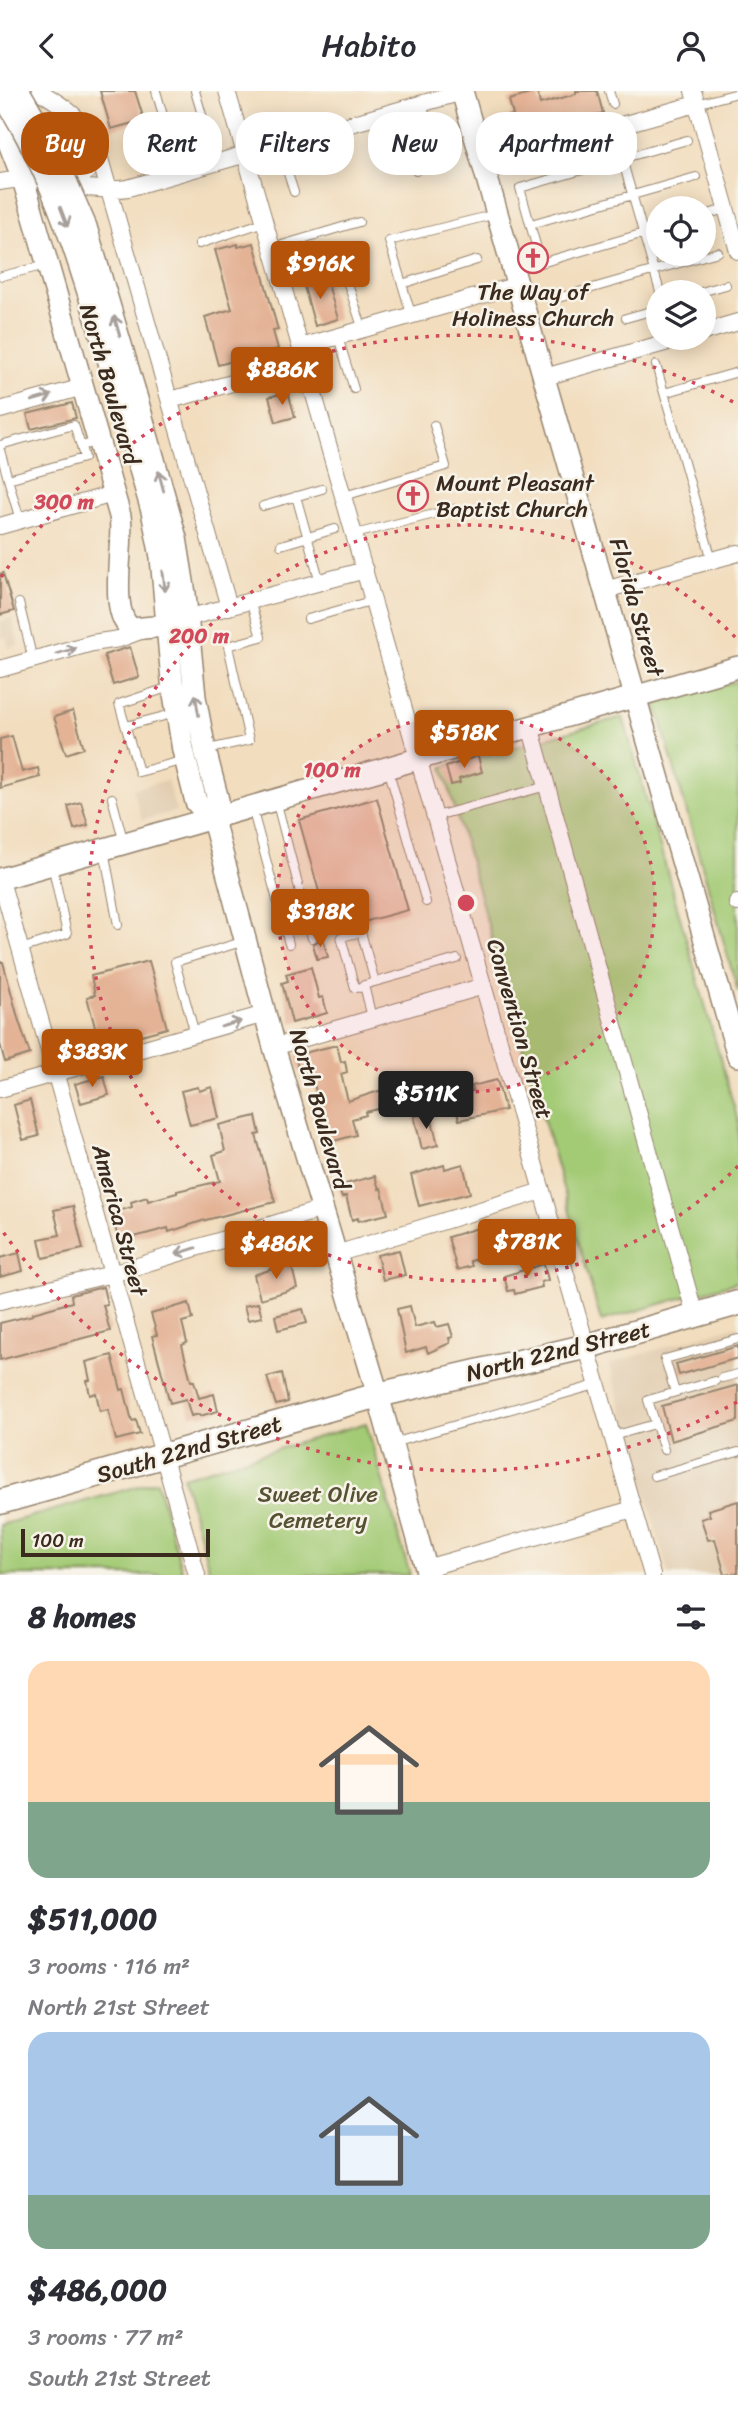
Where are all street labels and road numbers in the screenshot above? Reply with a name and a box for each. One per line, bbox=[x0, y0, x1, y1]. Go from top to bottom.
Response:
street label: North Boulevard bbox=[67, 299, 153, 471]
street label: Florida Street bbox=[597, 533, 676, 683]
street label: Convention Street bbox=[474, 934, 565, 1124]
street label: North Boulevard bbox=[277, 1024, 363, 1196]
street label: America Street bbox=[79, 1138, 160, 1303]
street label: North 22nd Street bbox=[461, 1309, 655, 1394]
street label: South 22nd Street bbox=[92, 1403, 287, 1496]

